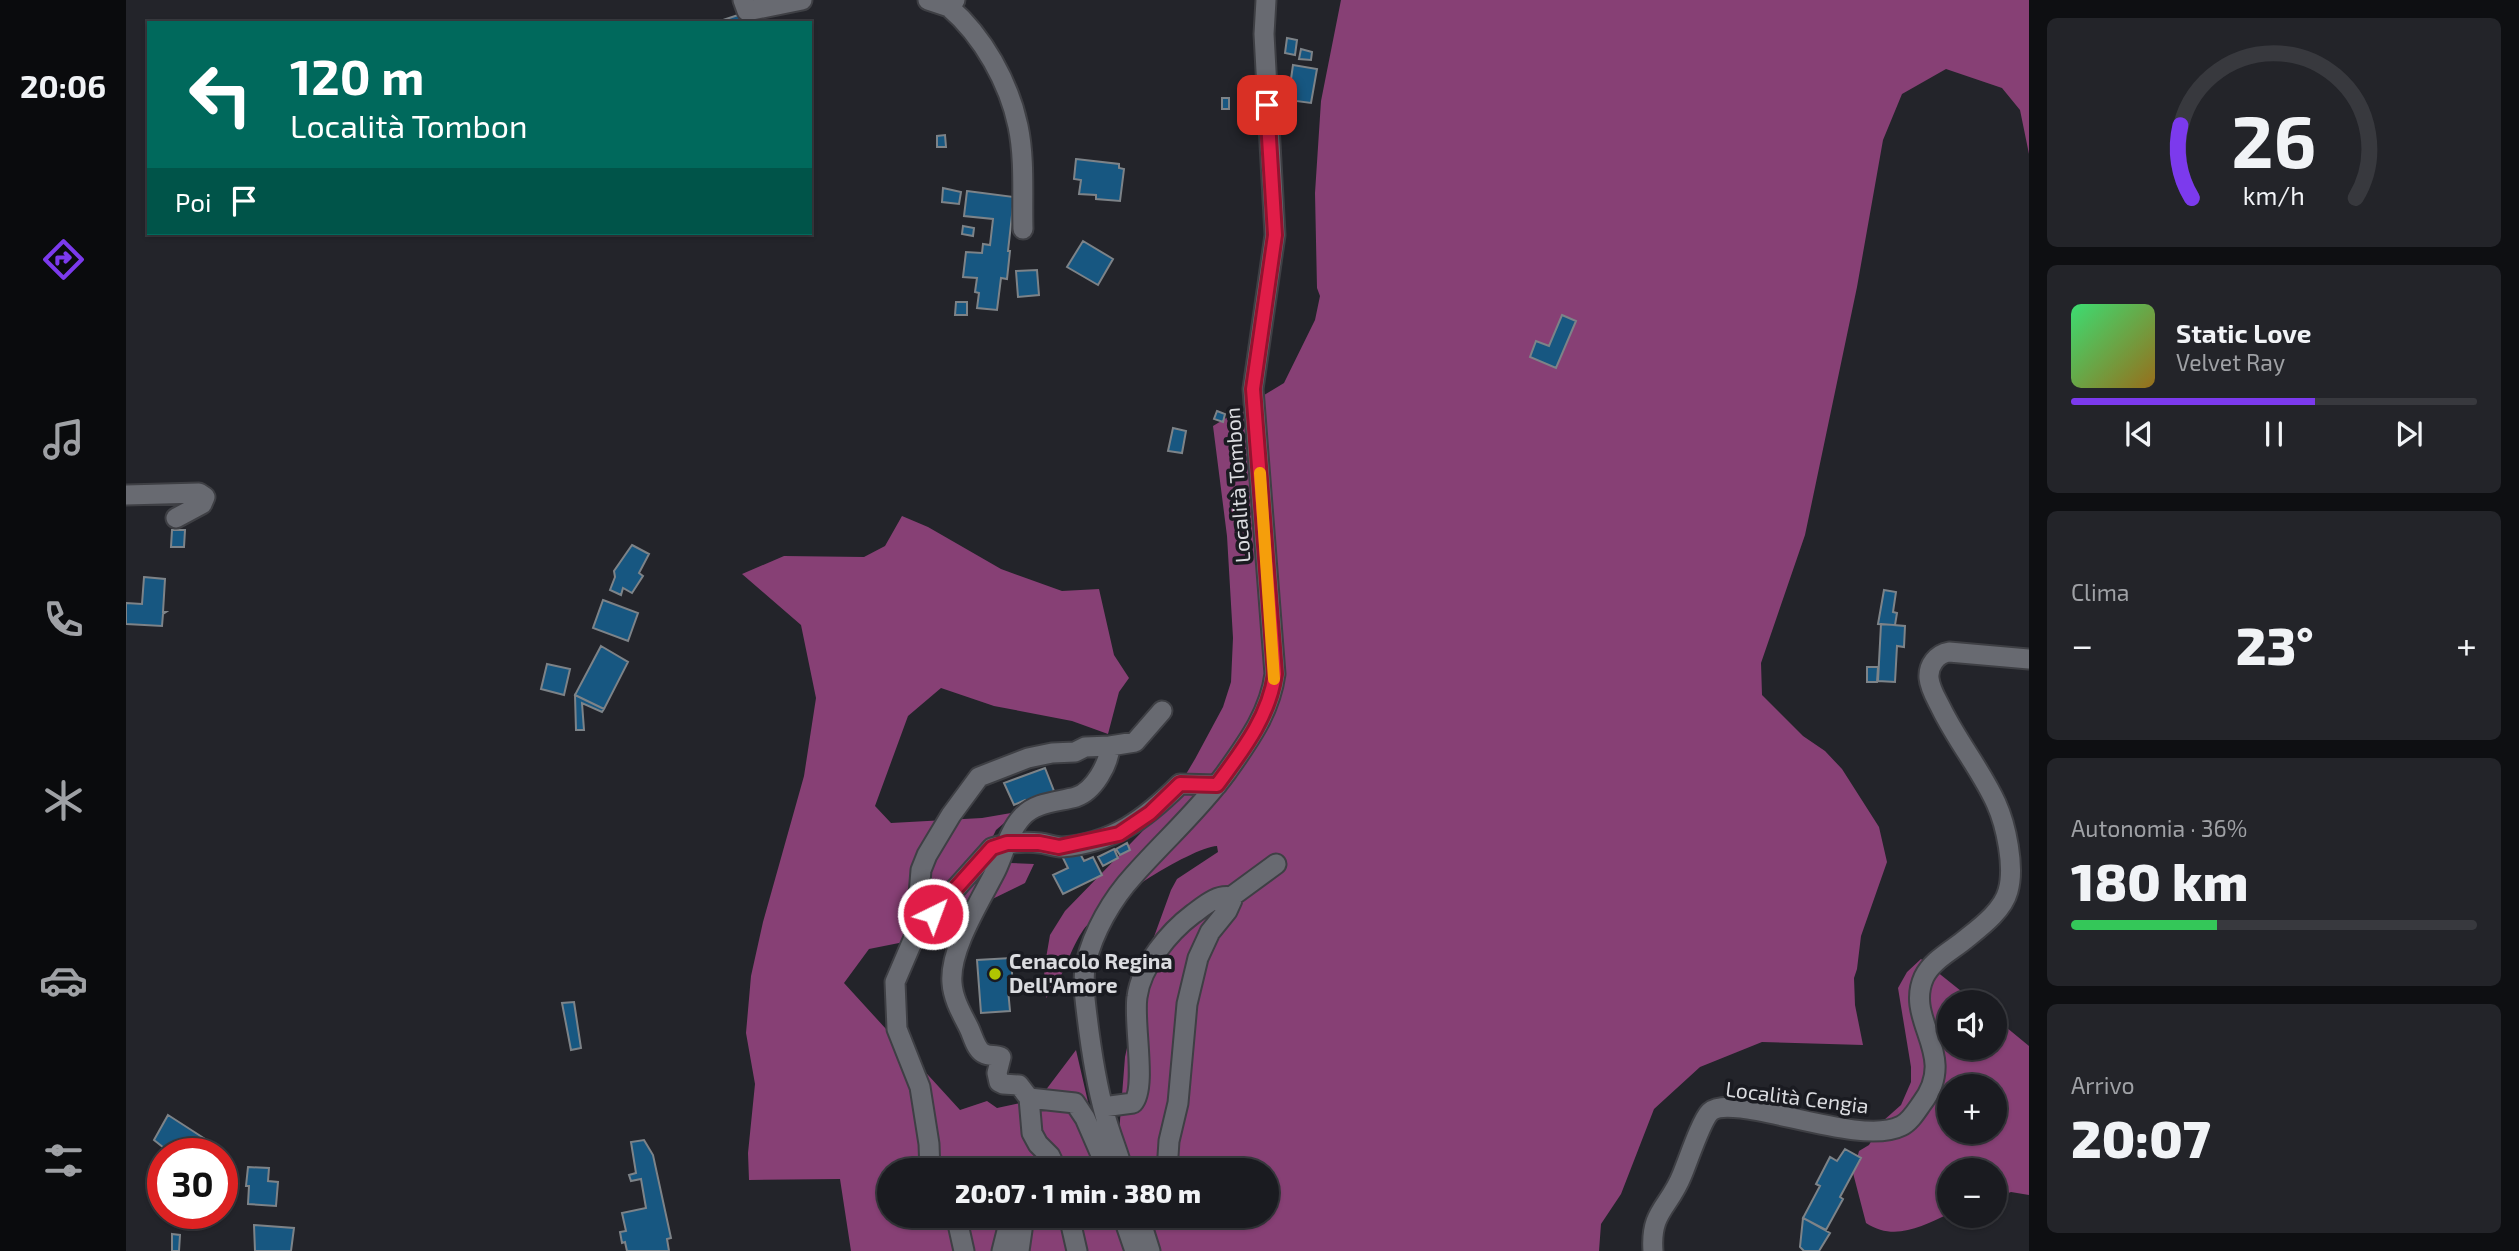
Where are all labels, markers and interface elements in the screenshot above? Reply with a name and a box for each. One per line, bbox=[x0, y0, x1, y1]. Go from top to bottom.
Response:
text: 120 m bbox=[290, 46, 424, 105]
icon: left bbox=[175, 49, 266, 140]
text: 20:06 bbox=[20, 66, 106, 104]
pin bbox=[1237, 75, 1297, 135]
icon: arrive bbox=[1248, 86, 1286, 124]
text: 26 bbox=[2231, 96, 2317, 184]
text: Località Tombon bbox=[290, 106, 528, 144]
text: km/h bbox=[2243, 180, 2305, 210]
icon: arrive bbox=[225, 182, 263, 220]
text: Poi bbox=[175, 186, 211, 217]
icon: directions bbox=[39, 235, 88, 284]
text: Static Love bbox=[2176, 317, 2312, 348]
text: Velvet Ray bbox=[2176, 348, 2285, 376]
street label: Località Tombon bbox=[1219, 406, 1254, 564]
icon: music bbox=[39, 415, 88, 464]
icon: previous bbox=[2120, 415, 2158, 453]
icon: pause bbox=[2255, 415, 2293, 453]
icon: next bbox=[2390, 415, 2428, 453]
text: Clima bbox=[2071, 578, 2129, 606]
icon: phone bbox=[39, 595, 88, 644]
text: 23° bbox=[2236, 613, 2314, 675]
text: − bbox=[2071, 621, 2093, 667]
text: + bbox=[2456, 621, 2477, 667]
icon: climate bbox=[39, 776, 88, 825]
text: Autonomia · 36% bbox=[2071, 814, 2247, 842]
text: 180 km bbox=[2071, 849, 2248, 911]
position arrow bbox=[896, 877, 970, 951]
place label: Cenacolo Regina Dell'Amore bbox=[1009, 948, 1172, 997]
icon: car bbox=[39, 956, 88, 1005]
marker: Cenacolo Regina Dell'Amore bbox=[987, 966, 1003, 982]
map controls bbox=[1937, 990, 2007, 1228]
button: sound bbox=[1937, 990, 2007, 1060]
text: Arrivo bbox=[2071, 1071, 2135, 1099]
button: + bbox=[1937, 1074, 2007, 1144]
street label: Località Cengia bbox=[1724, 1075, 1870, 1118]
text: 20:07 bbox=[2071, 1106, 2211, 1168]
icon: filters bbox=[39, 1136, 88, 1185]
speed limit sign: 30 bbox=[147, 1138, 238, 1229]
button: − bbox=[1937, 1158, 2007, 1228]
text: 20:07 · 1 min · 380 m bbox=[955, 1177, 1201, 1208]

